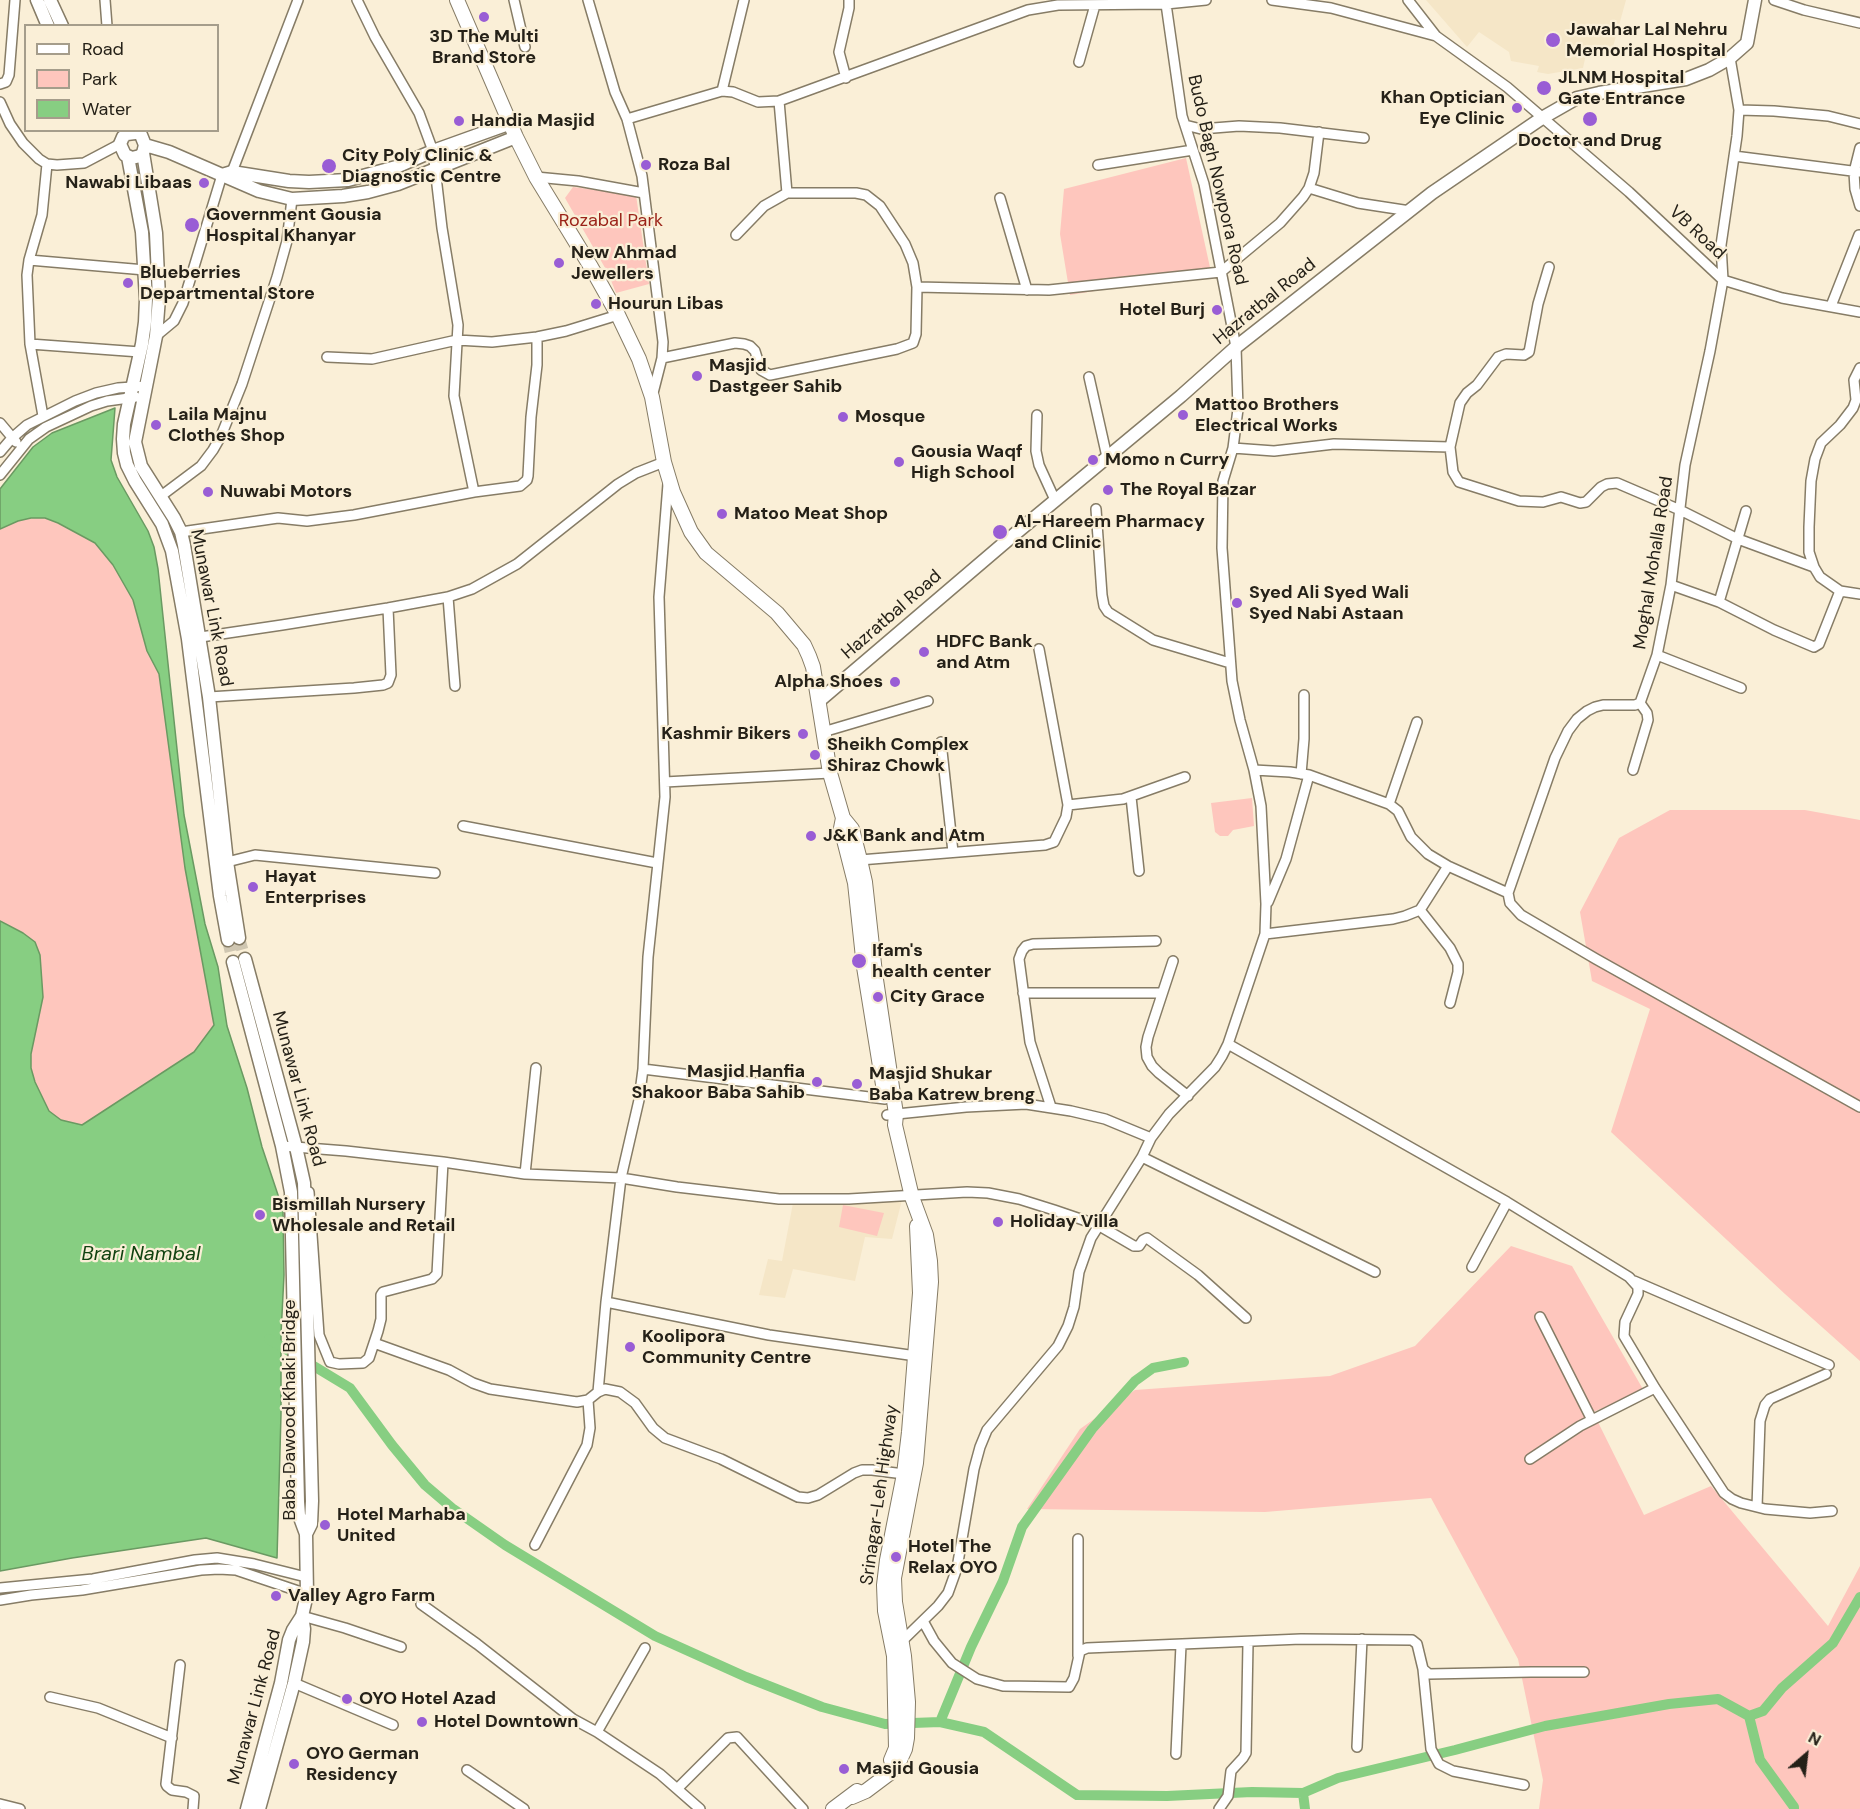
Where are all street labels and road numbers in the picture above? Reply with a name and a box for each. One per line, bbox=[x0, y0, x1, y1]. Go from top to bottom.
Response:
street label: Budo Bagh Nowpora Road bbox=[1182, 73, 1252, 287]
street label: VB Road bbox=[1664, 201, 1730, 265]
street label: Hazratbal Road bbox=[1210, 254, 1320, 350]
street label: Moghal Mohalla Road bbox=[1630, 475, 1678, 651]
street label: Munawar Link Road bbox=[185, 527, 237, 689]
street label: Hazratbal Road bbox=[838, 566, 946, 664]
street label: Munawar Link Road bbox=[267, 1009, 329, 1169]
street label: Baba Dawood Khaki Bridge bbox=[279, 1299, 301, 1521]
street label: Srinagar-Leh Highway bbox=[857, 1403, 903, 1587]
street label: Munawar Link Road bbox=[224, 1627, 286, 1787]

